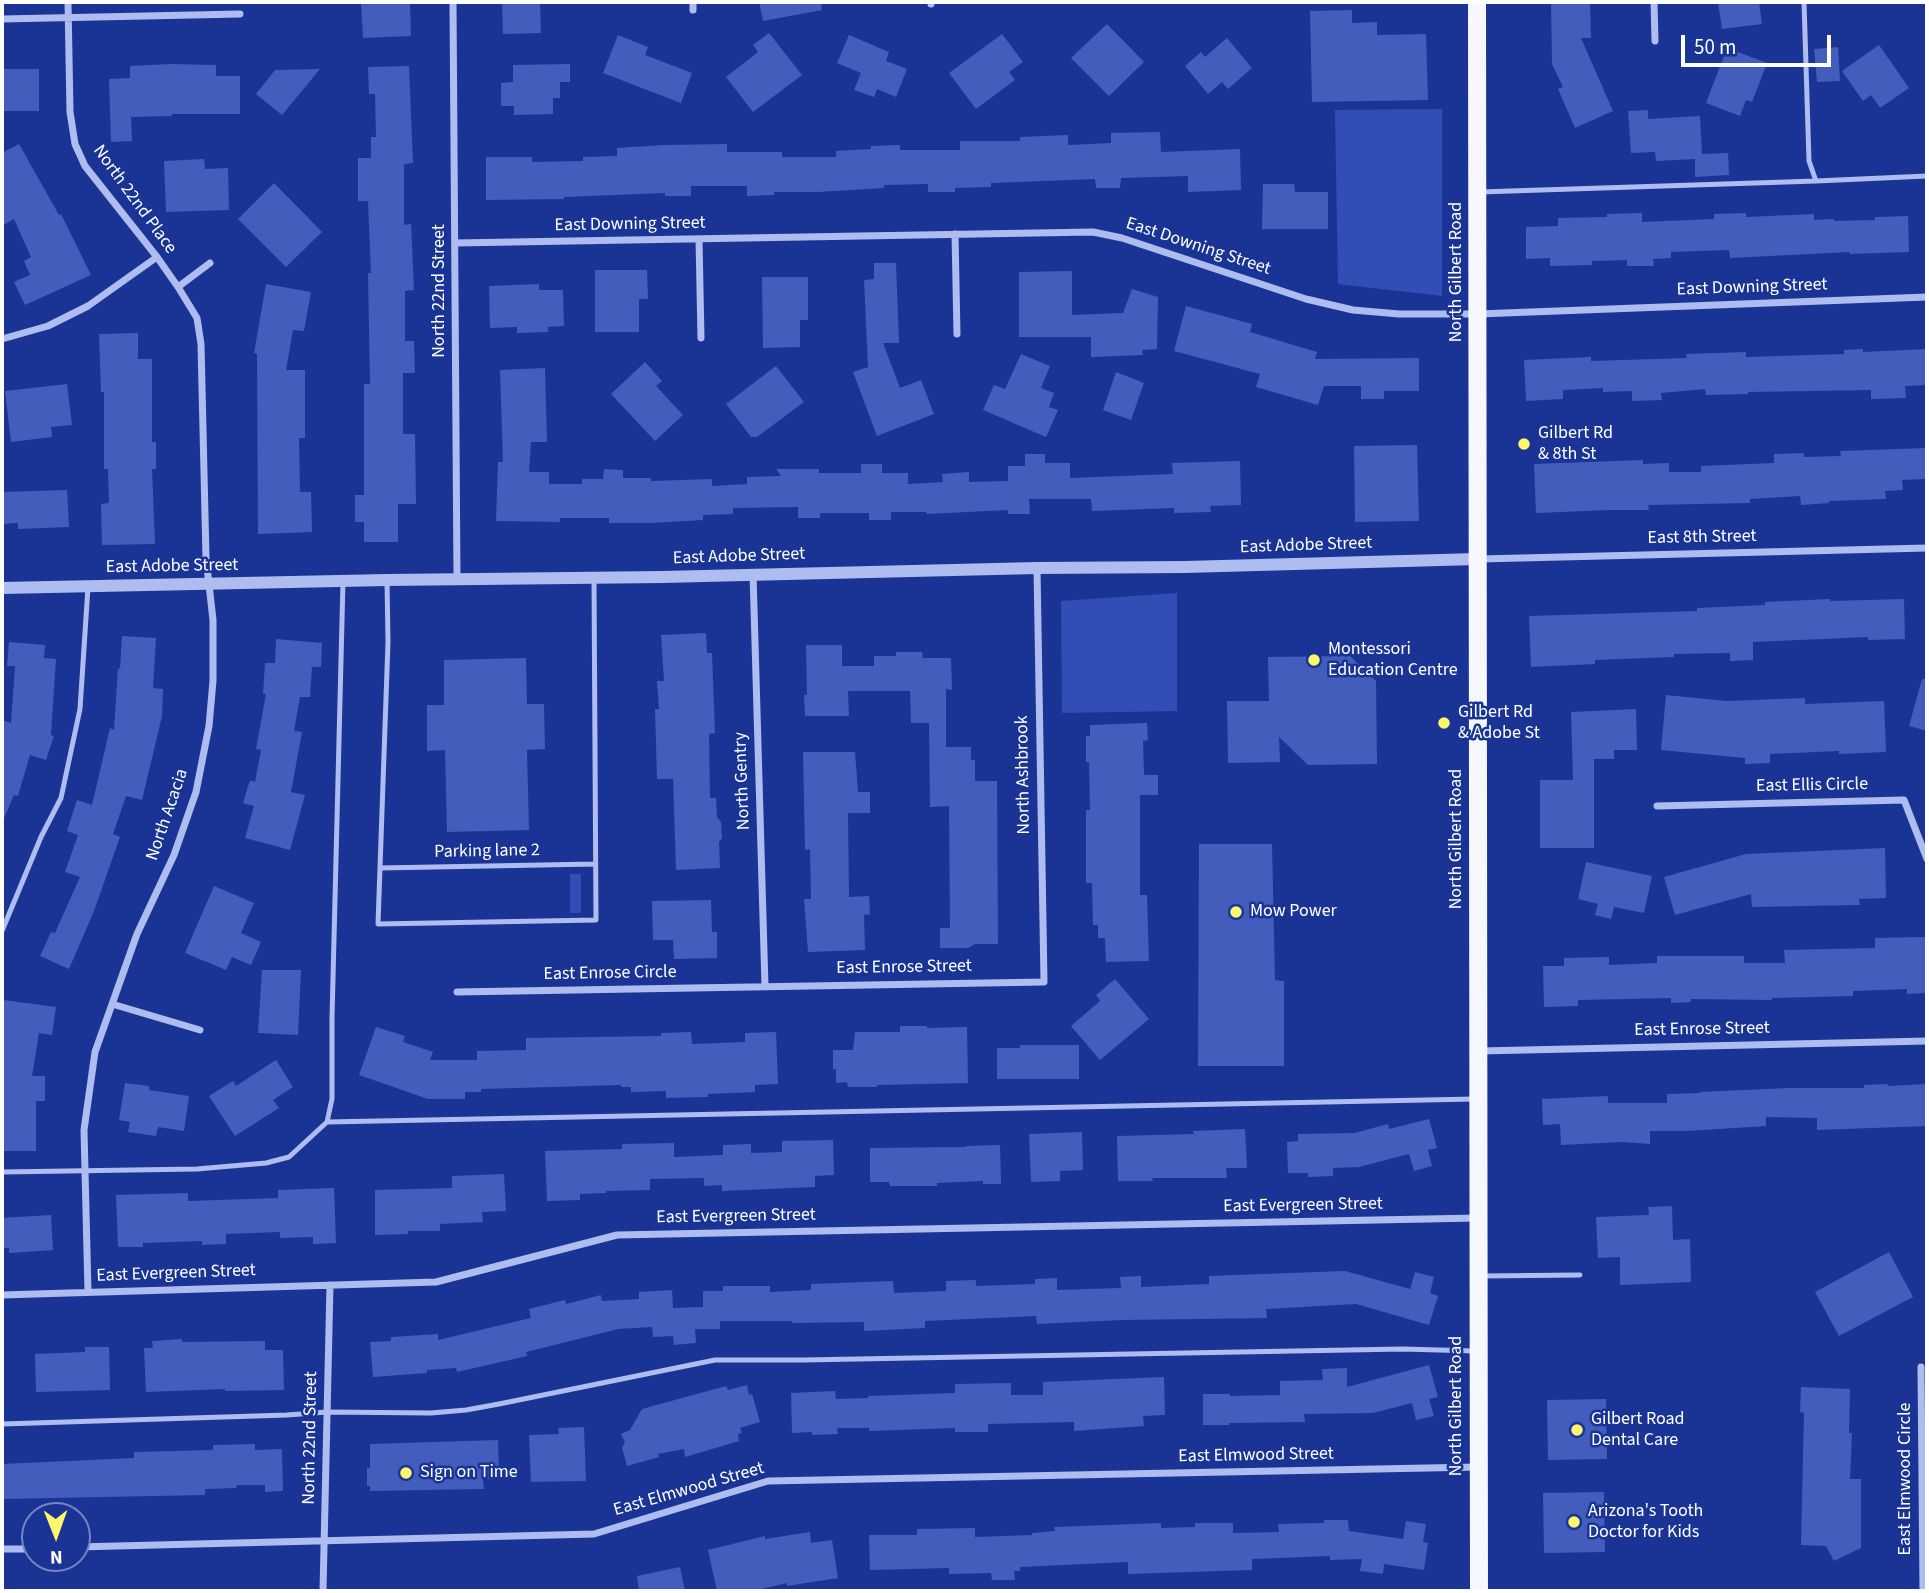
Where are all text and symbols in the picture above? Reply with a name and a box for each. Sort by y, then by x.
scale bar [1684,21,1834,65]
text: 50 m [1694,32,1736,62]
street label: North 22nd Place [87,141,181,259]
street label: North Gilbert Road [1446,202,1468,342]
street label: East Downing Street [554,213,706,237]
street label: East Downing Street [1123,213,1273,281]
street label: North 22nd Street [429,224,451,358]
street label: East Downing Street [1676,275,1828,301]
place label: Gilbert Rd & 8th St [1538,423,1613,466]
marker: Gilbert Rd & 8th St [1516,436,1532,452]
street label: East 8th Street [1647,526,1757,550]
street label: East Adobe Street [1239,533,1373,559]
street label: East Adobe Street [672,544,806,570]
street label: East Adobe Street [106,555,238,579]
place label: Montessori Education Centre [1328,639,1458,682]
marker: Montessori Education Centre [1306,652,1322,668]
place label: Gilbert Rd & Adobe St [1458,702,1540,744]
street label: North Ashbrook [1012,715,1036,835]
marker: Gilbert Rd & Adobe St [1436,715,1452,731]
street label: North Gentry [730,732,756,830]
street label: North Acacia [142,766,194,864]
street label: North Gilbert Road [1446,769,1468,909]
street label: East Ellis Circle [1756,774,1868,798]
street label: Parking lane 2 [434,840,540,864]
place label: Mow Power [1250,901,1337,923]
marker: Mow Power [1228,904,1244,920]
street label: East Enrose Street [836,956,972,980]
street label: East Enrose Circle [543,962,677,986]
street label: East Enrose Street [1634,1018,1770,1042]
street label: East Evergreen Street [1223,1194,1383,1218]
street label: East Evergreen Street [656,1205,816,1229]
street label: East Evergreen Street [96,1260,256,1288]
street label: North Gilbert Road [1446,1336,1468,1476]
street label: North 22nd Street [299,1371,323,1505]
street label: East Elmwood Circle [1895,1403,1917,1555]
place label: Gilbert Road Dental Care [1591,1409,1685,1452]
marker: Gilbert Road Dental Care [1569,1422,1585,1438]
street label: East Elmwood Street [1178,1444,1334,1468]
street label: East Elmwood Street [611,1458,767,1522]
place label: Sign on Time [420,1462,518,1484]
marker: Sign on Time [398,1465,414,1481]
place label: Arizona's Tooth Doctor for Kids [1588,1501,1703,1544]
north arrow [21,1502,91,1572]
marker: Arizona's Tooth Doctor for Kids [1566,1514,1582,1530]
text: N [50,1543,63,1570]

